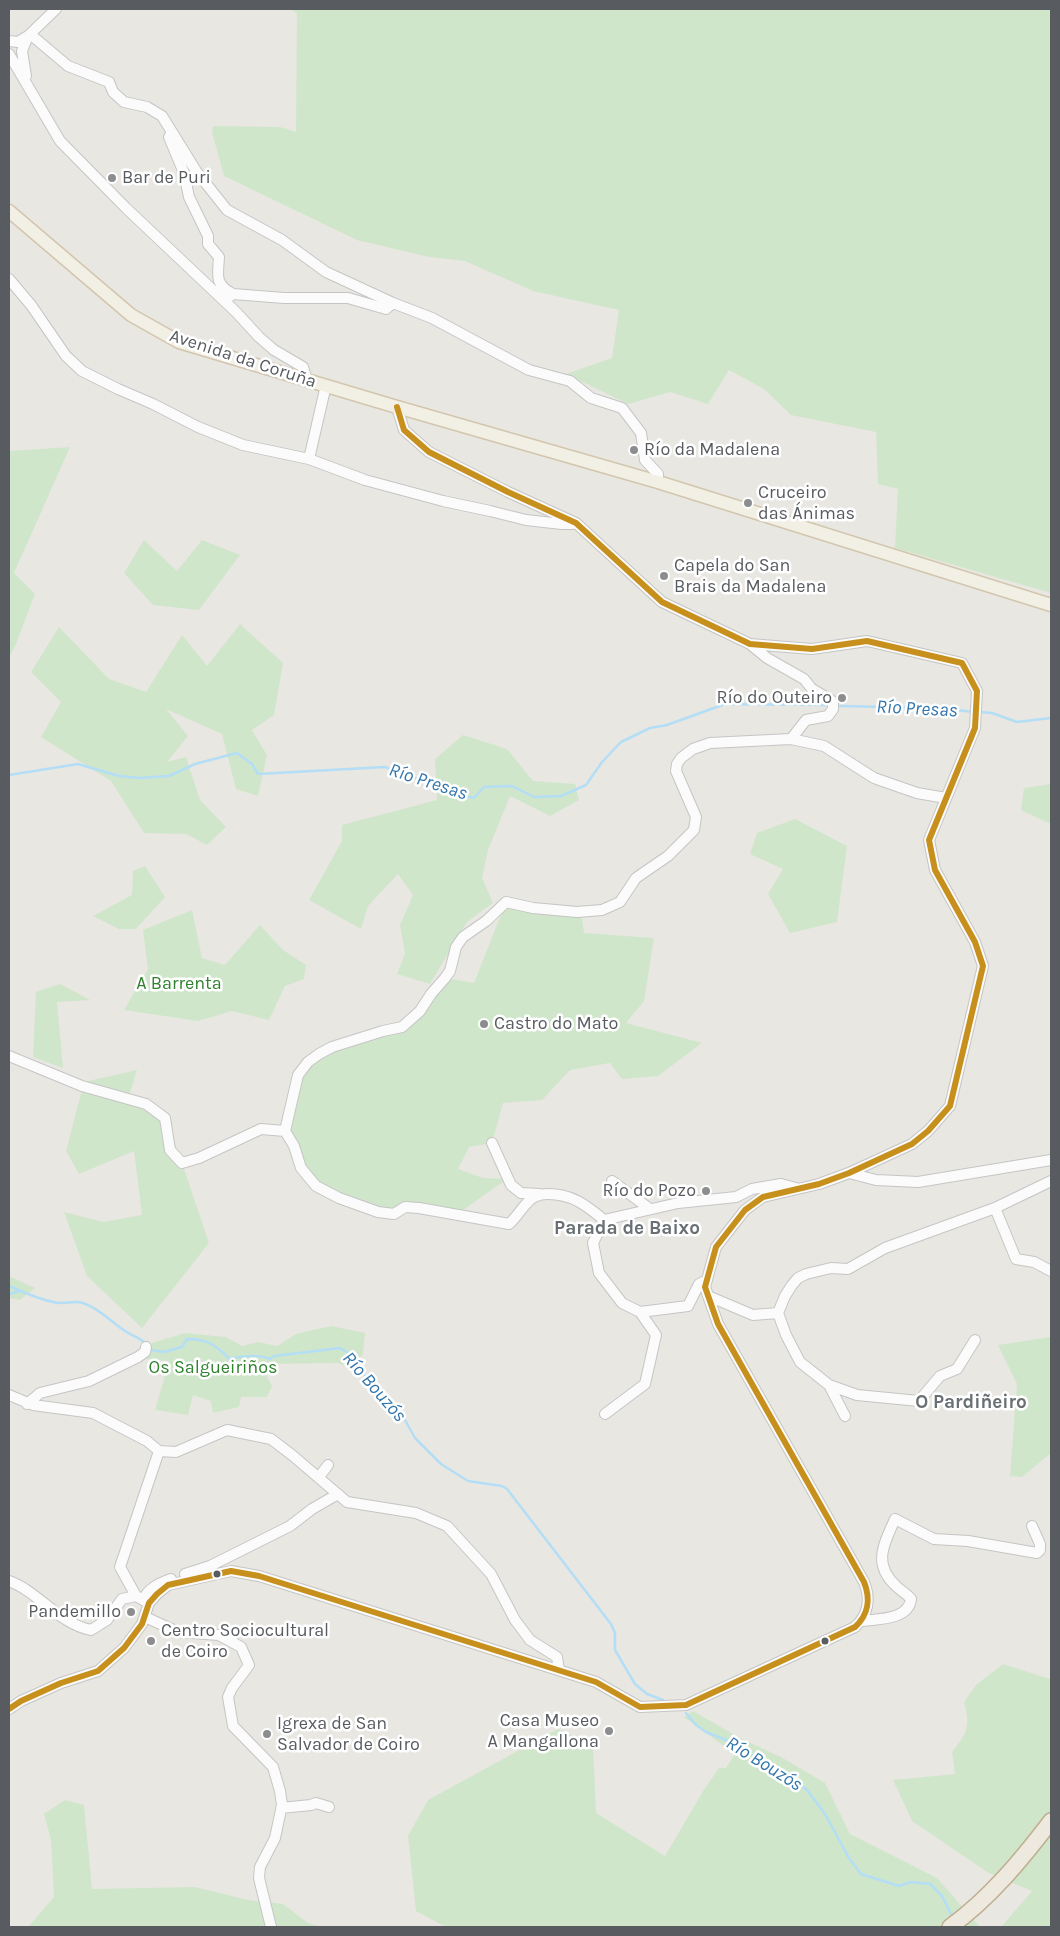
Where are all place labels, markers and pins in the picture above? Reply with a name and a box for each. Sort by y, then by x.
place label: Bar de Puri [122,167,211,189]
marker: Bar de Puri [106,172,118,184]
place label: Río da Madalena [644,439,780,461]
marker: Río da Madalena [628,444,640,456]
place label: Cruceiro das Ánimas [758,482,855,524]
marker: Cruceiro das Ánimas [742,497,754,509]
place label: Capela do San Brais da Madalena [674,555,826,598]
marker: Capela do San Brais da Madalena [658,570,670,582]
place label: Río do Outeiro [716,687,832,709]
marker: Río do Outeiro [836,692,848,704]
place label: Castro do Mato [494,1013,618,1035]
marker: Castro do Mato [478,1018,490,1030]
place label: Río do Pozo [603,1180,696,1202]
marker: Río do Pozo [700,1185,712,1197]
unlabelled marker [212,1569,222,1579]
place label: Pandemillo [28,1601,121,1623]
marker: Pandemillo [125,1606,137,1618]
place label: Centro Sociocultural de Coiro [161,1620,329,1662]
marker: Centro Sociocultural de Coiro [145,1635,157,1647]
unlabelled marker [820,1636,830,1646]
place label: Casa Museo A Mangallona [488,1710,599,1752]
place label: Igrexa de San Salvador de Coiro [277,1713,420,1756]
marker: Casa Museo A Mangallona [603,1725,615,1737]
marker: Igrexa de San Salvador de Coiro [261,1728,273,1740]

